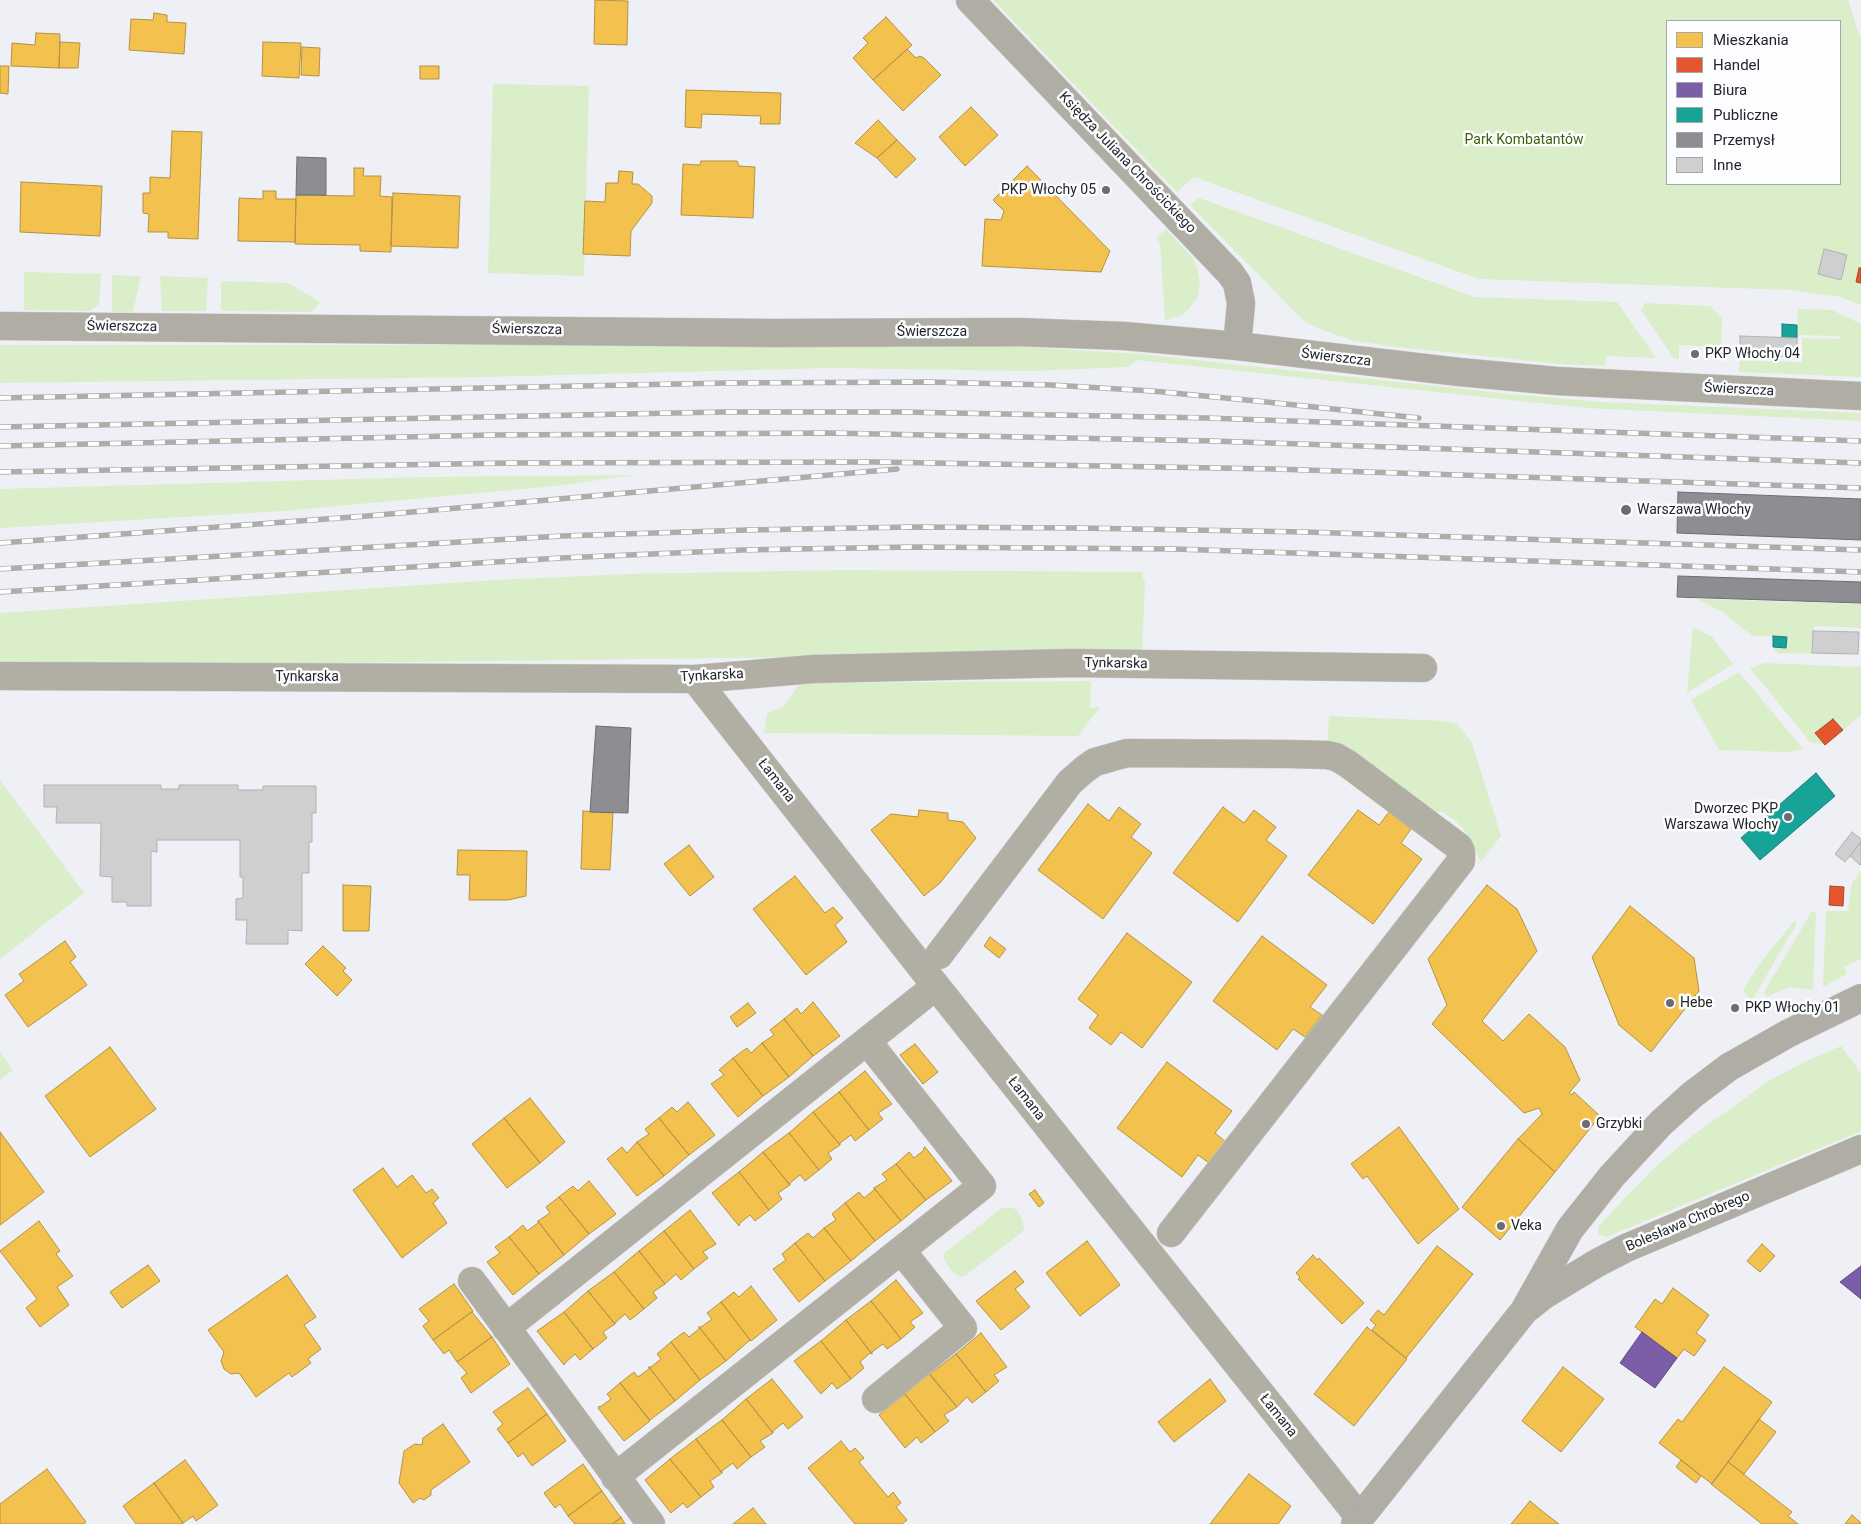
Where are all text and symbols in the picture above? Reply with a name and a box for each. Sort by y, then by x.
legend [1666,20,1841,185]
text: Mieszkania [1713,31,1789,49]
text: Handel [1713,56,1760,74]
text: Biura [1713,81,1747,99]
street label: Księdza Juliana Chrościckiego [1055,89,1199,237]
text: Publiczne [1713,106,1778,124]
text: Przemysł [1713,131,1775,149]
park label: Park Kombatantów [1465,132,1583,148]
text: Inne [1713,156,1742,174]
place label: PKP Włochy 05 [1001,182,1096,198]
marker: PKP Włochy 05 [1100,184,1112,196]
street label: Świerszcza [87,318,157,336]
street label: Świerszcza [492,321,562,339]
street label: Świerszcza [897,324,967,340]
street label: Świerszcza [1300,345,1372,371]
place label: PKP Włochy 04 [1705,346,1800,362]
marker: PKP Włochy 04 [1689,348,1701,360]
street label: Świerszcza [1703,380,1775,400]
place label: Warszawa Włochy [1637,502,1751,518]
marker: Warszawa Włochy [1619,503,1633,517]
street label: Tynkarska [1084,655,1148,673]
street label: Tynkarska [680,666,744,686]
street label: Tynkarska [275,669,339,685]
street label: Łamana [754,756,798,806]
place label: Dworzec PKP Warszawa Włochy [1664,801,1778,834]
marker: Dworzec PKP Warszawa Włochy [1782,811,1794,823]
place label: Hebe [1680,995,1713,1011]
marker: Hebe [1664,997,1676,1009]
place label: PKP Włochy 01 [1745,1000,1840,1016]
marker: PKP Włochy 01 [1729,1002,1741,1014]
street label: Łamana [1004,1074,1048,1124]
place label: Grzybki [1596,1116,1642,1132]
marker: Grzybki [1580,1118,1592,1130]
street label: Bolesława Chrobrego [1624,1188,1752,1256]
place label: Veka [1511,1218,1542,1234]
marker: Veka [1495,1220,1507,1232]
street label: Łamana [1256,1391,1300,1441]

